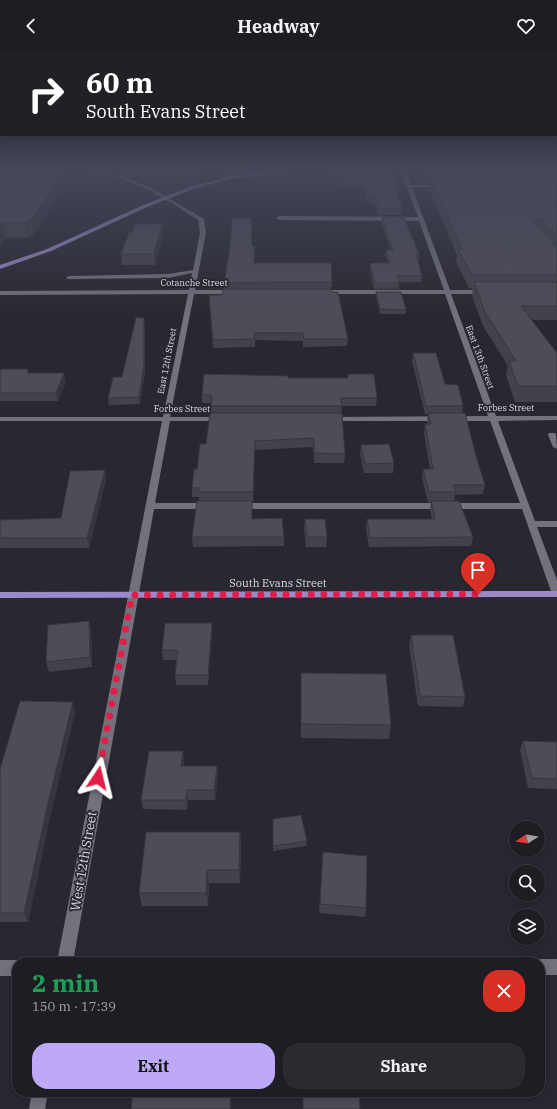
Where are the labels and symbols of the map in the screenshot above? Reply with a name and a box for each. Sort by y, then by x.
street label: Cotanche Street [160,277,228,288]
street label: East 13th Street [464,323,497,390]
street label: East 12th Street [155,327,178,395]
street label: Forbes Street [478,402,534,413]
street label: Forbes Street [154,403,210,414]
pin [461,553,495,594]
street label: South Evans Street [229,576,327,590]
position arrow [77,757,119,799]
street label: West 12th Street [66,810,101,912]
north arrow [509,821,545,857]

